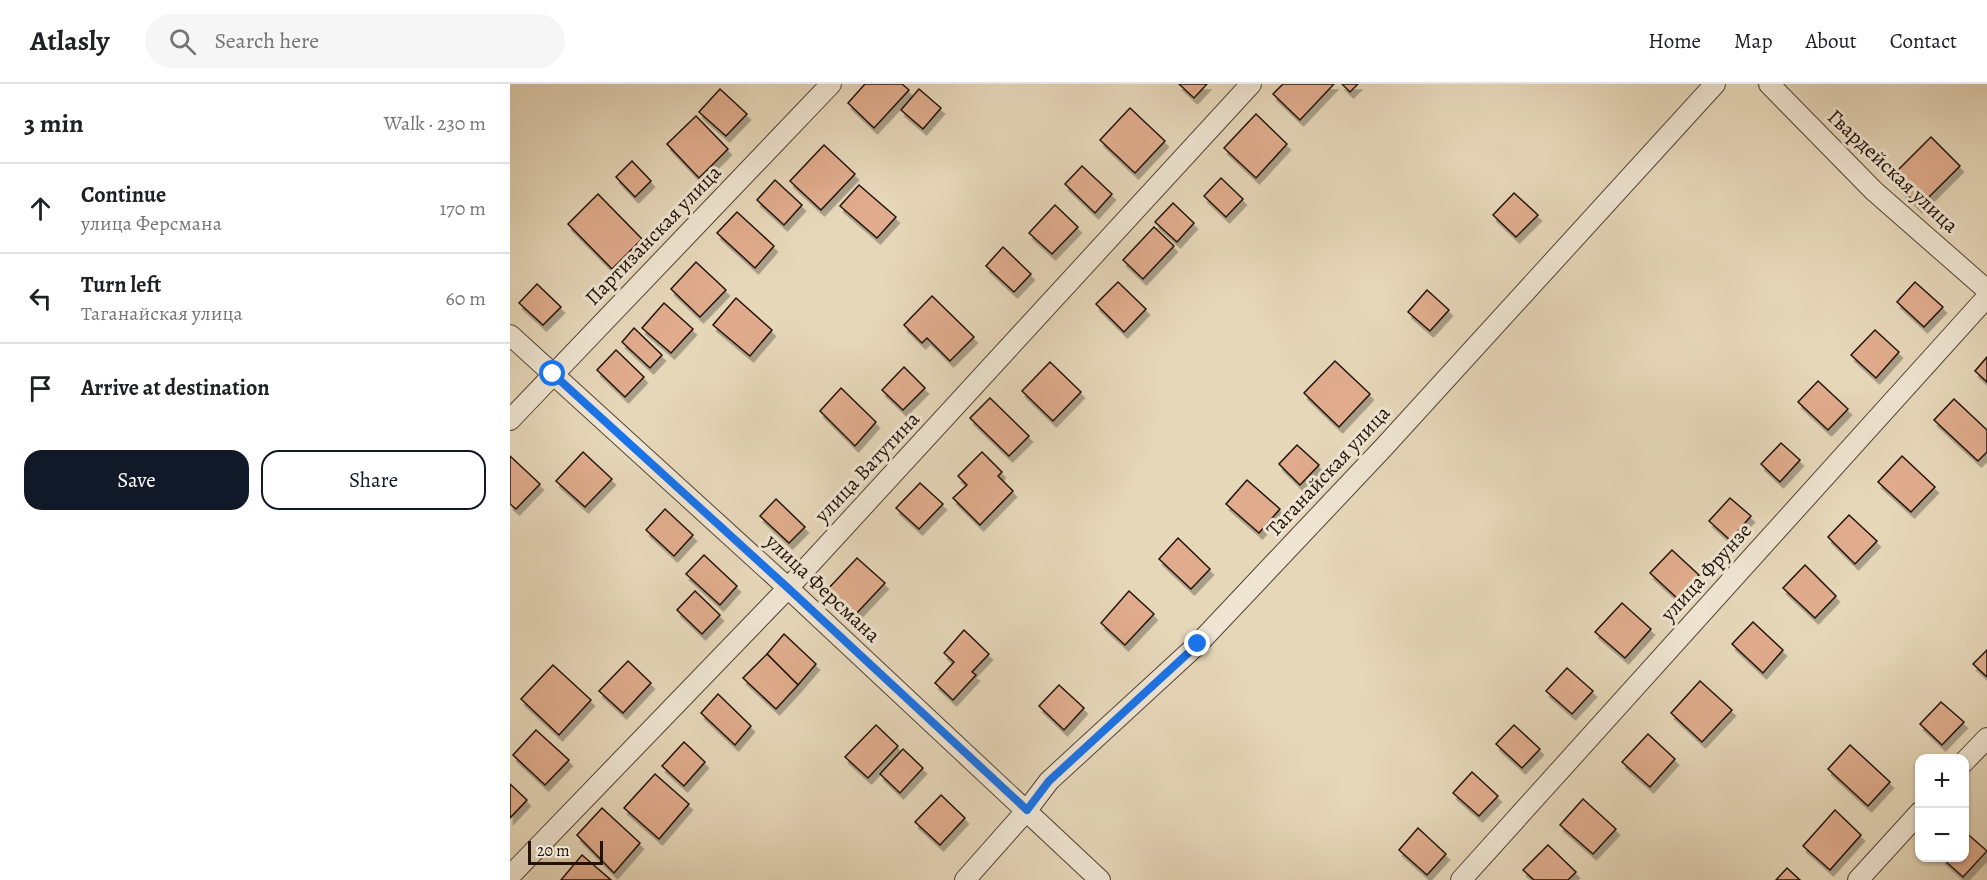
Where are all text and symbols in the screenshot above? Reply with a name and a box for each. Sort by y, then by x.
search box [145,14,565,68]
text: Atlasly [30,22,109,60]
icon: search [166,25,199,58]
text: Search here [214,26,319,56]
text: Home [1648,27,1701,55]
text: Map [1734,27,1772,55]
text: About [1805,27,1857,55]
text: Contact [1890,27,1957,55]
street label: Гвардейская улица [1821,103,1965,239]
text: 3 min [24,106,84,141]
text: Walk · 230 m [384,110,486,137]
street label: Партизанская улица [579,159,728,311]
text: Continue [81,180,166,210]
icon: ahead [24,192,57,225]
text: 170 m [440,195,486,222]
text: улица Ферсмана [81,210,222,237]
text: Turn left [81,270,161,300]
icon: left [24,282,57,315]
text: 60 m [446,285,486,312]
text: Таганайская улица [81,300,243,327]
route start [539,360,565,386]
icon: arrive [24,372,57,405]
text: Arrive at destination [81,373,270,403]
street label: Таганайская улица [1260,399,1396,543]
street label: улица Ватутина [808,405,926,529]
button: Save [24,450,249,510]
button: Share [261,450,486,510]
street label: улица Фрунзе [1654,517,1758,628]
street label: улица Ферсмана [759,527,887,649]
route end [1184,630,1210,656]
map controls [1915,754,1969,862]
button: + [1915,754,1969,808]
button: − [1915,808,1969,862]
scale bar [528,838,603,866]
text: 20 m [537,840,570,862]

